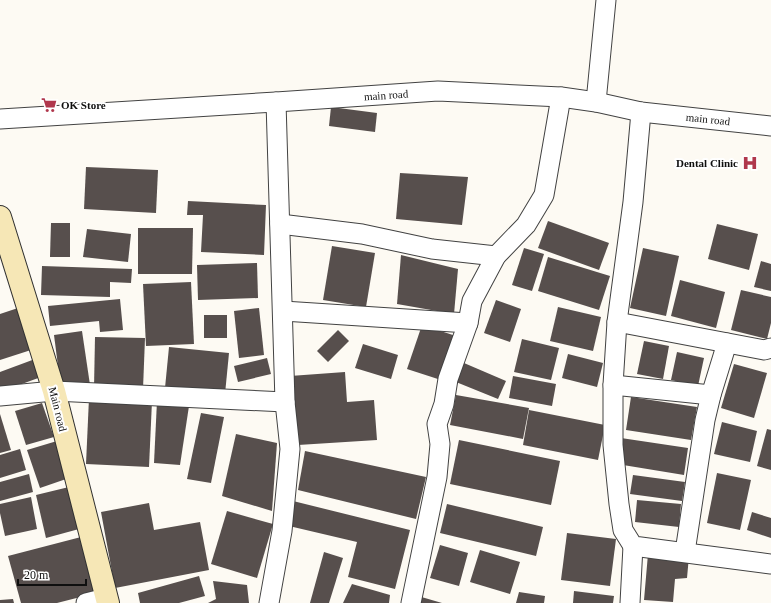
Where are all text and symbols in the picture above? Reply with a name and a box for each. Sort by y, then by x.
street label: main road [363,87,409,103]
supermarket icon: OK Store [40,96,58,114]
place label: OK Store [61,99,106,111]
street label: main road [685,111,731,127]
hospital icon: Dental Clinic [741,154,759,172]
place label: Dental Clinic [676,157,738,169]
street label: Main road [47,385,69,433]
scale bar [18,561,86,587]
text: 20 m [24,568,49,582]

